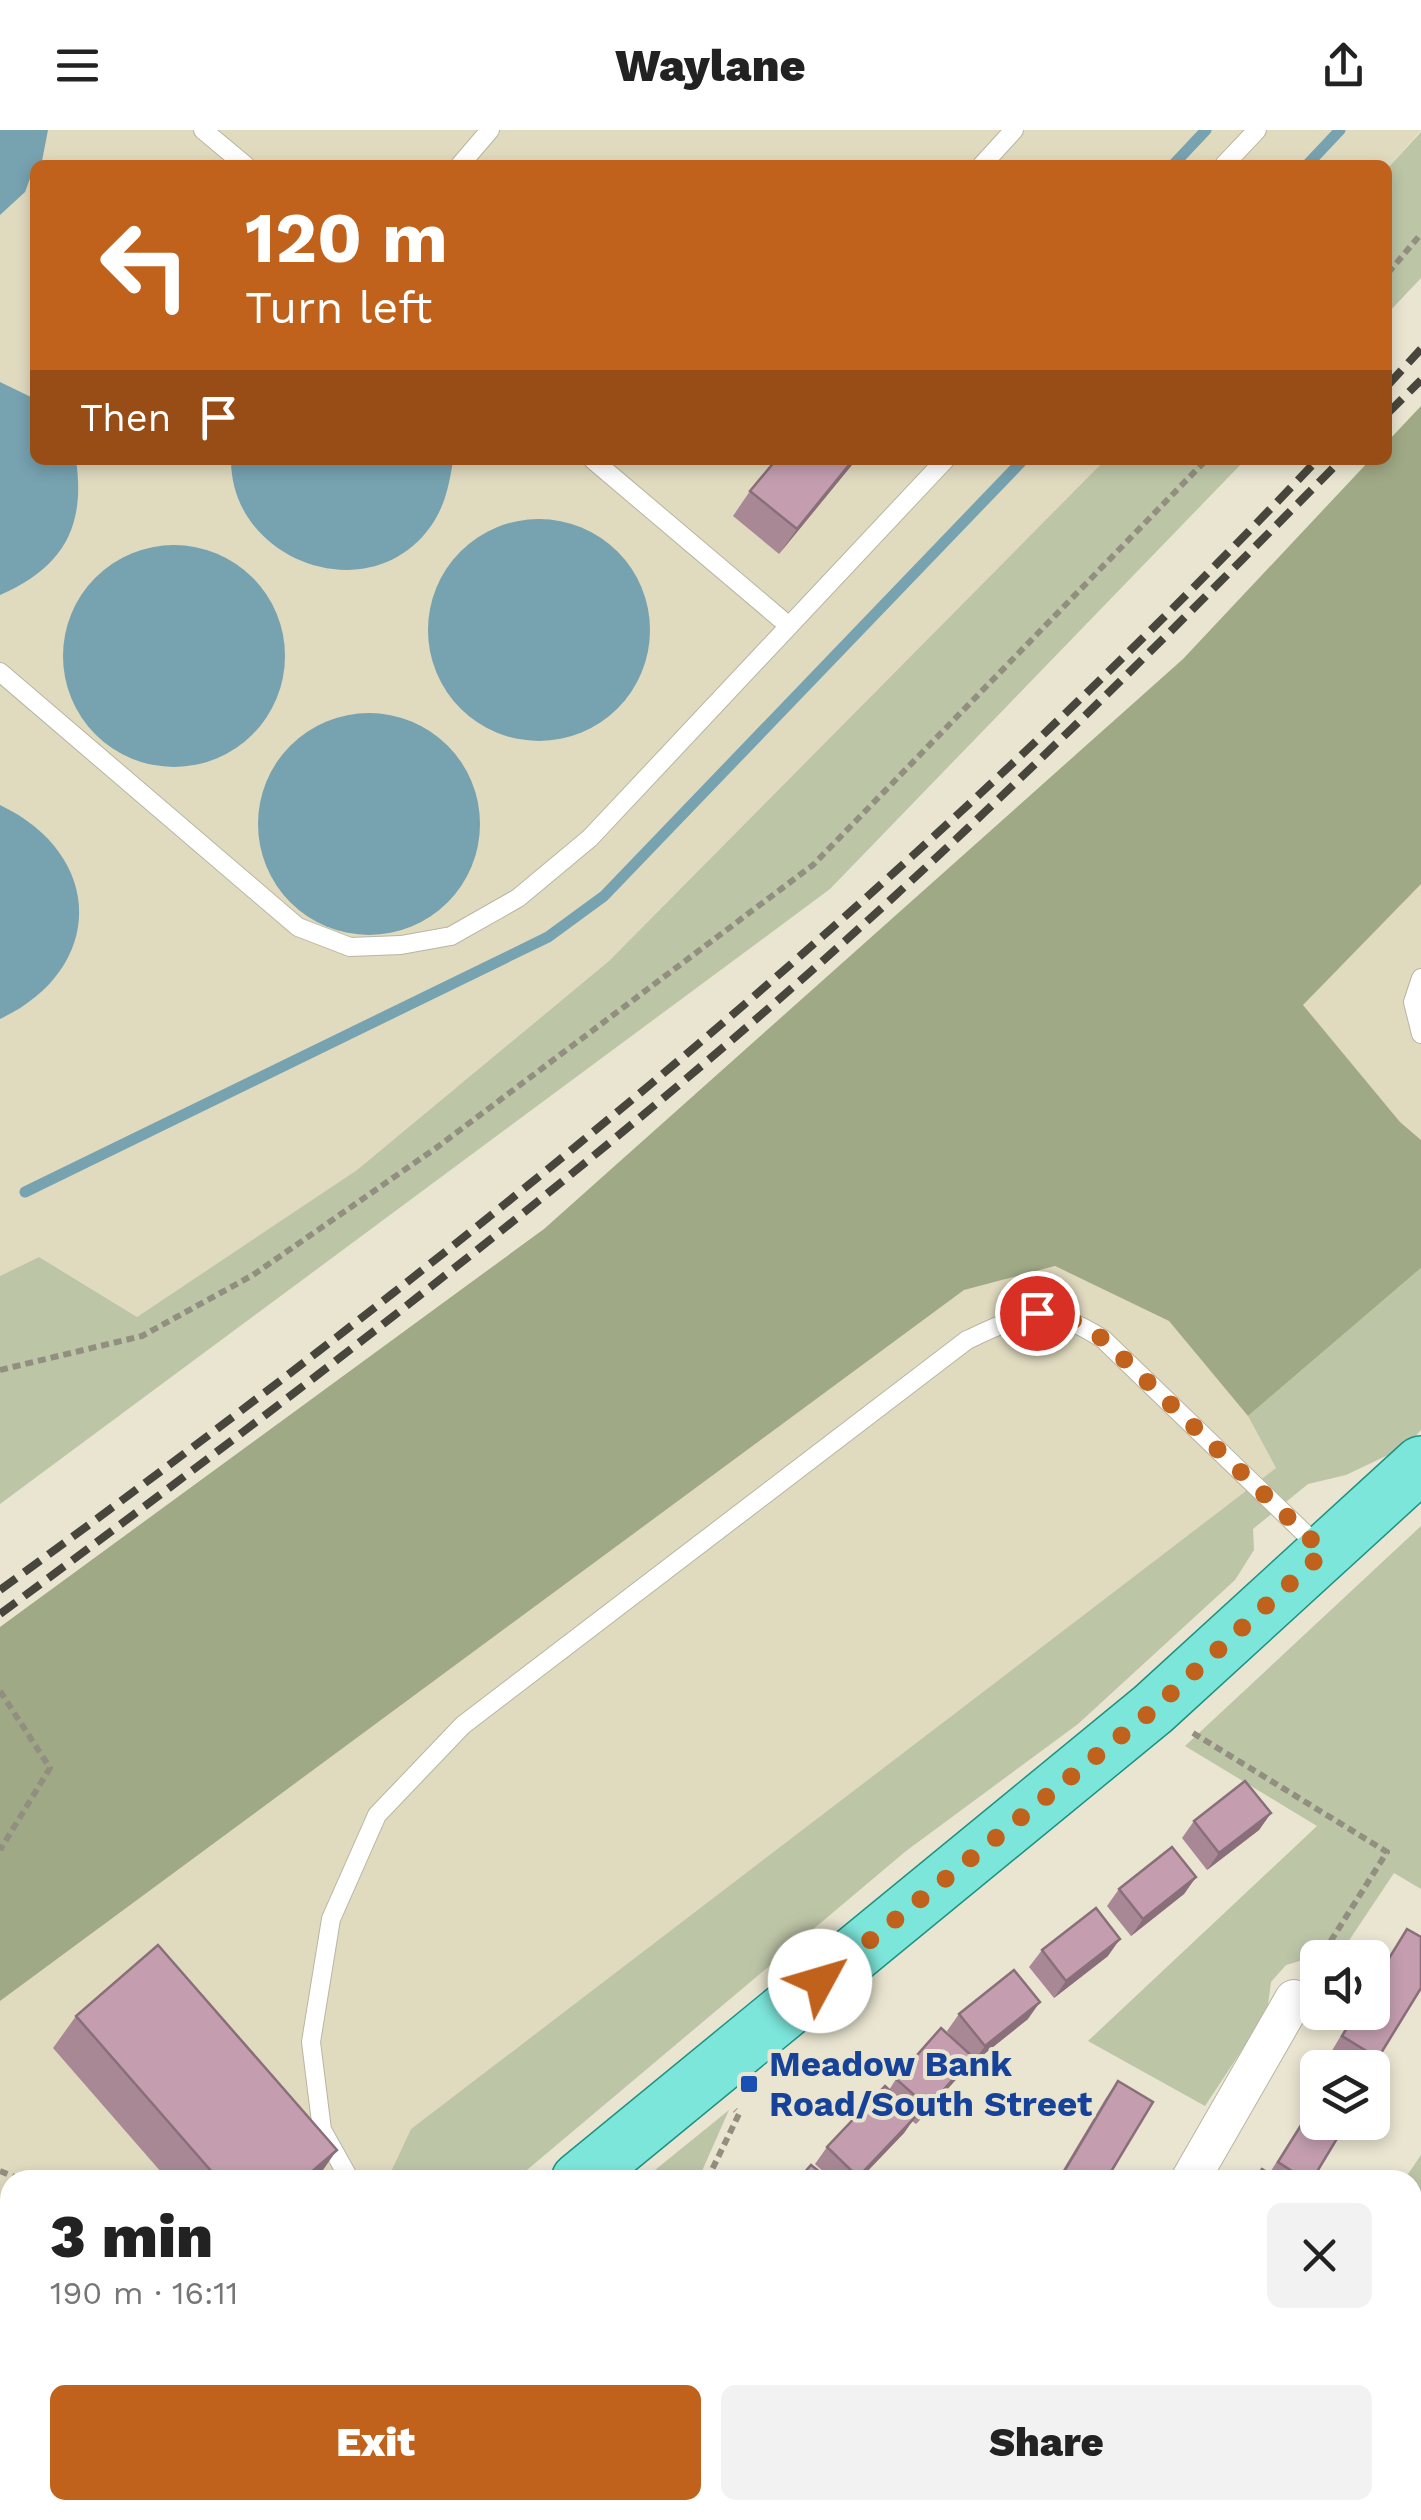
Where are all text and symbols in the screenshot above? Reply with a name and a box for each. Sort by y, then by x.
icon: menu [50,38,105,93]
icon: share [1316,38,1371,93]
text: Waylane [615,39,806,92]
text: 120 m [245,197,448,279]
icon: left [80,200,210,330]
text: Turn left [245,281,432,334]
icon: arrive [191,390,246,445]
text: Then [80,396,171,440]
pin [995,1271,1080,1356]
icon: arrive [1010,1286,1065,1341]
position arrow [768,1929,872,2033]
map controls [1300,1940,1390,2140]
button: sound [1300,1940,1390,2030]
place label: Meadow Bank Road/South Street [769,2043,1092,2125]
button: layers [1300,2050,1390,2140]
marker: Meadow Bank Road/South Street [738,2073,760,2095]
text: 3 min [50,2201,213,2272]
button: close [1267,2203,1372,2308]
text: 190 m · 16:11 [50,2274,238,2312]
button: Exit [50,2385,701,2500]
button: Share [721,2385,1372,2500]

